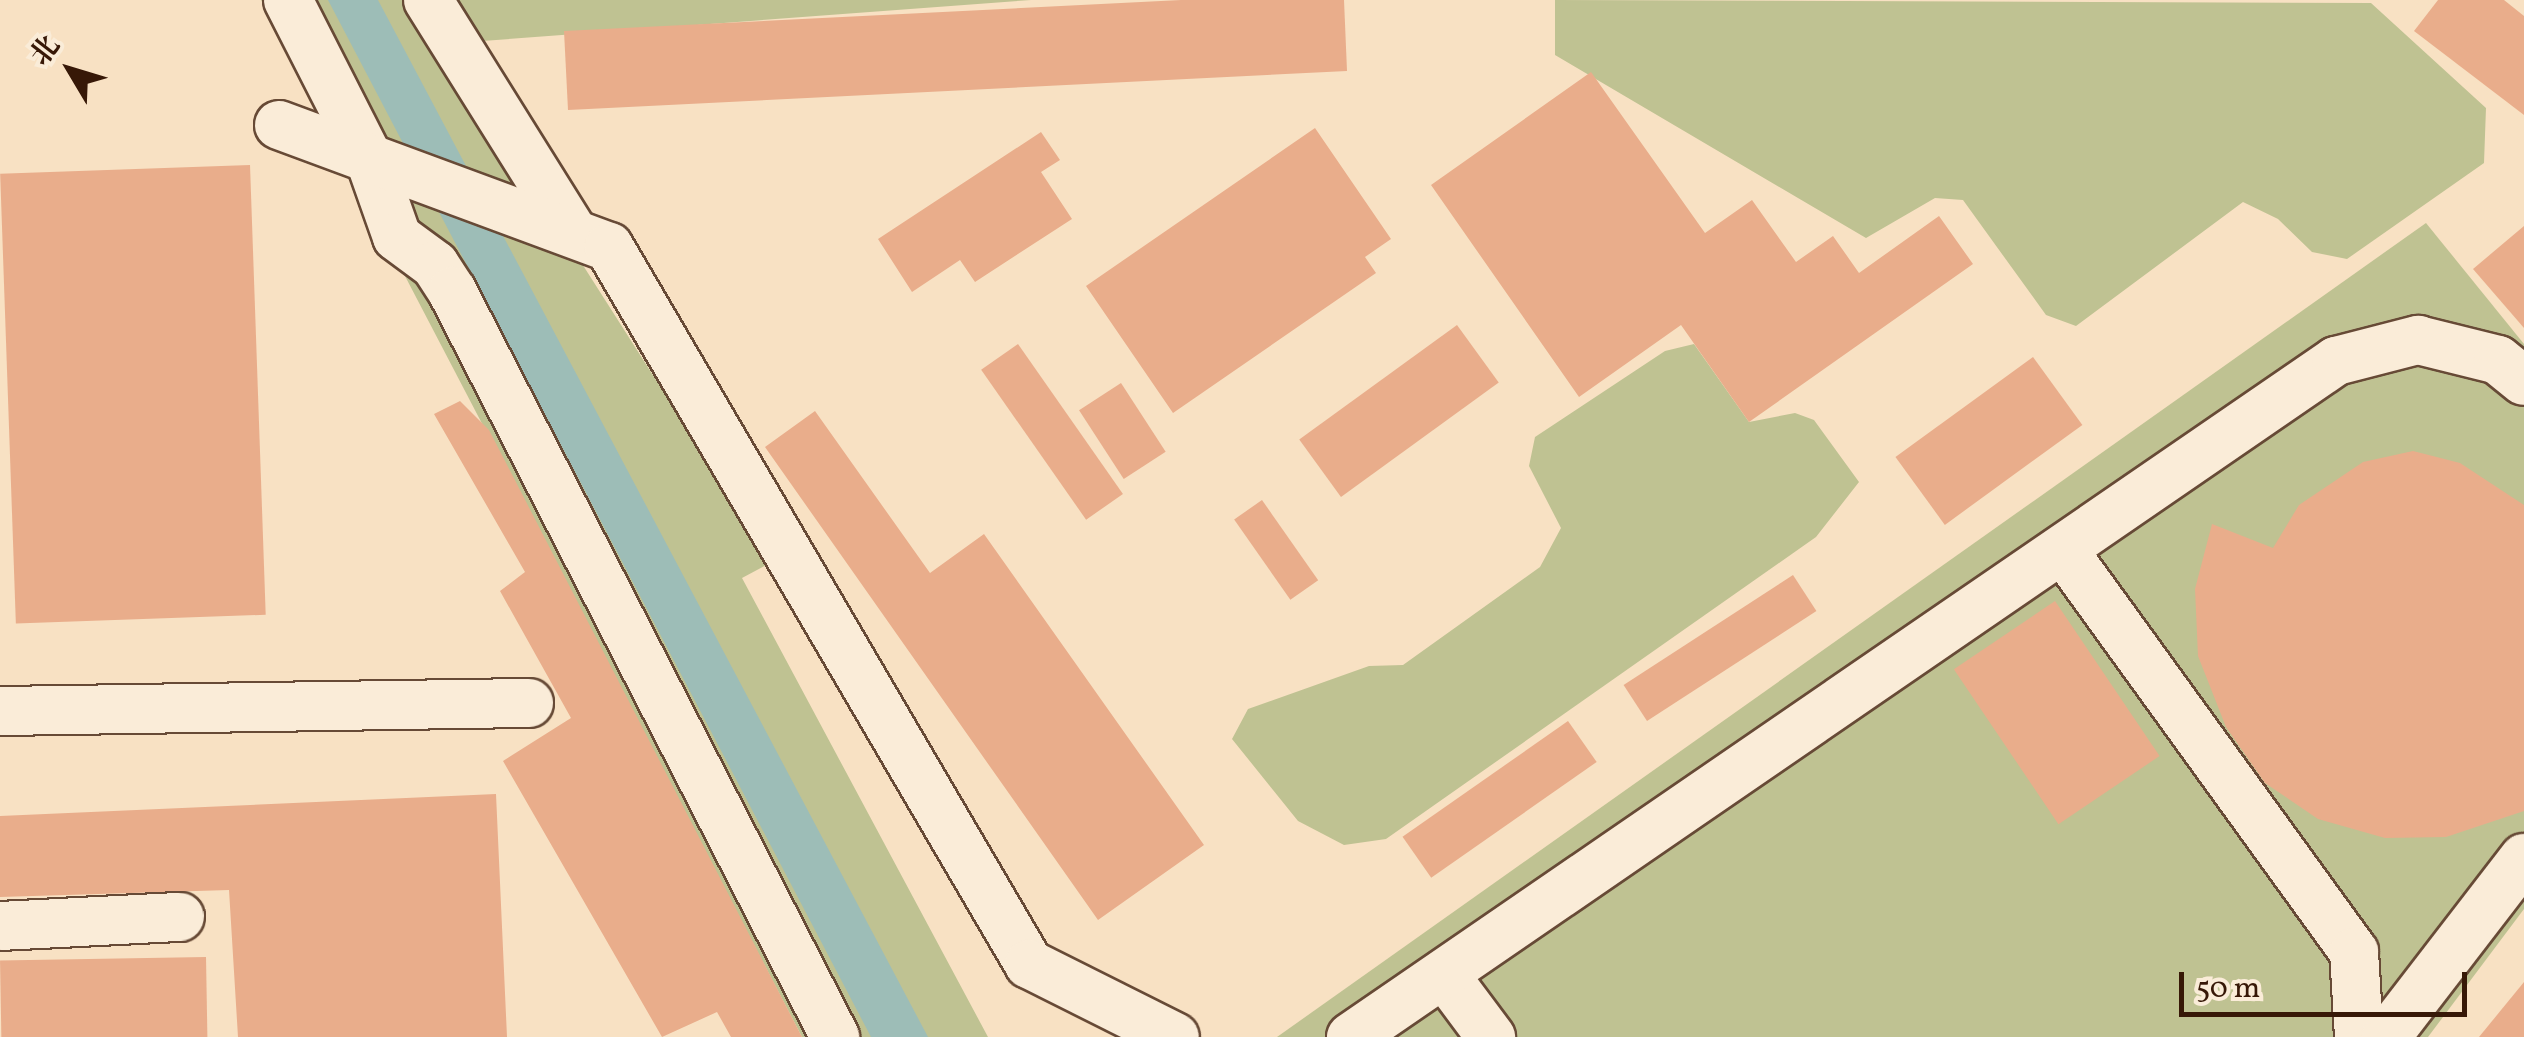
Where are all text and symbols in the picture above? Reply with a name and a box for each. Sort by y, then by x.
north arrow [20,20,120,120]
text: 北 [22,28,70,74]
scale bar [2184,952,2472,1014]
text: 50 m [2196,968,2260,1010]

